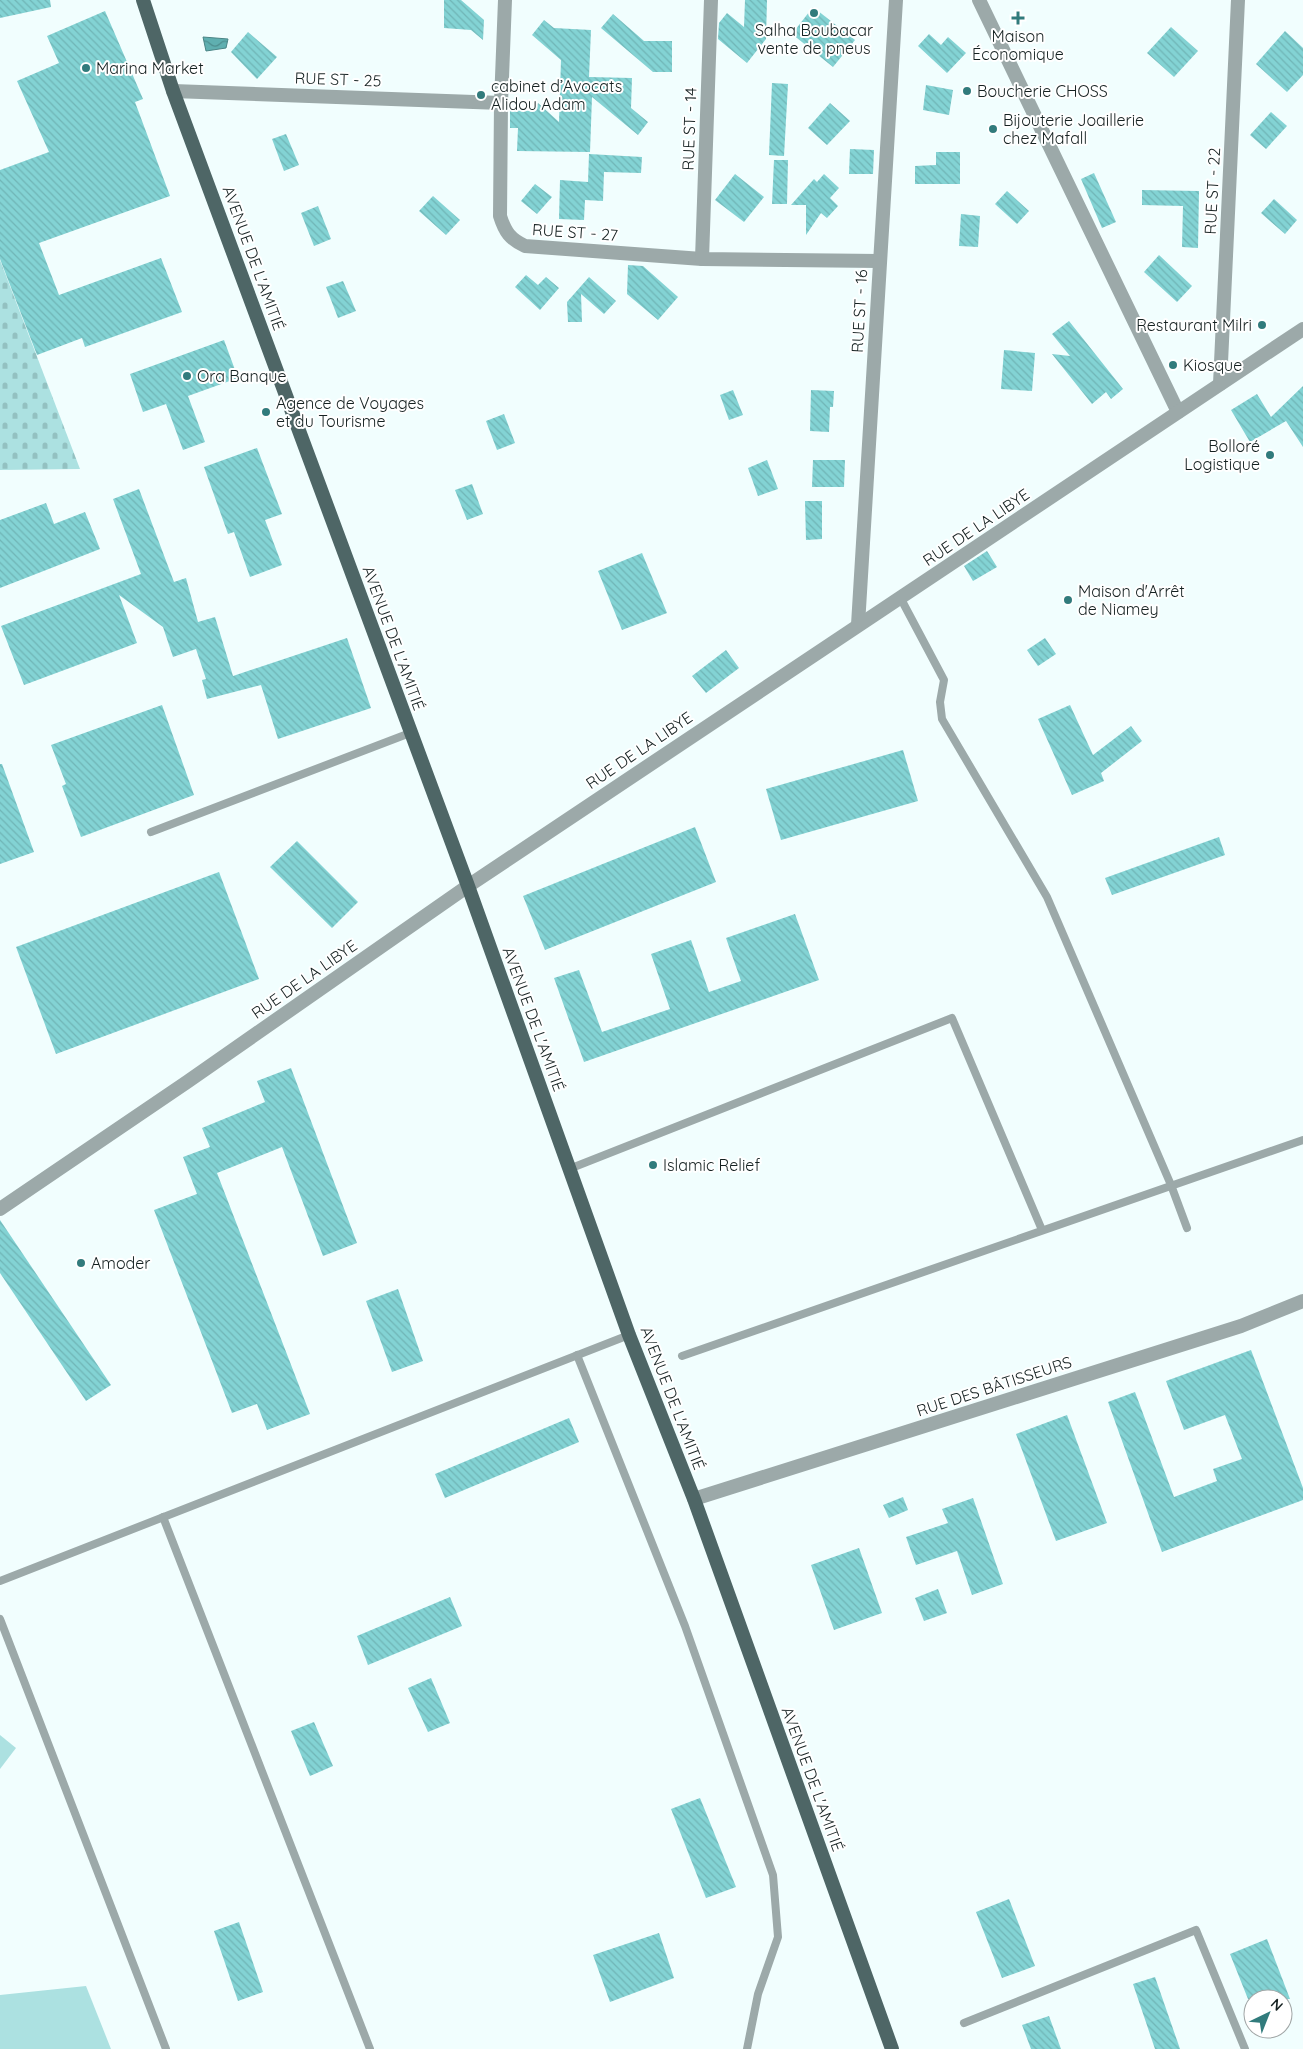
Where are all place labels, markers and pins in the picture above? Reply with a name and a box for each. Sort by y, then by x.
marker: Salha Boubacar vente de pneus [808,7,820,19]
marker: Maison Économique [1012,12,1024,24]
place label: Salha Boubacar vente de pneus [755,20,873,58]
place label: Maison Économique [972,26,1064,64]
place label: Marina Market [96,58,204,78]
marker: Marina Market [80,62,92,74]
place label: cabinet d’Avocats Alidou Adam [491,76,622,114]
place label: Boucherie CHOSS [977,81,1108,101]
marker: Boucherie CHOSS [961,85,973,97]
marker: cabinet d’Avocats Alidou Adam [475,89,487,101]
place label: Bijouterie Joaillerie chez Mafall [1003,110,1144,148]
marker: Bijouterie Joaillerie chez Mafall [987,123,999,135]
place label: Restaurant Milri [1136,315,1252,335]
marker: Restaurant Milri [1256,319,1268,331]
place label: Kiosque [1183,355,1242,375]
marker: Kiosque [1167,359,1179,371]
place label: Ora Banque [197,366,287,386]
marker: Ora Banque [181,370,193,382]
place label: Agence de Voyages et du Tourisme [276,393,424,431]
marker: Agence de Voyages et du Tourisme [260,406,272,418]
place label: Bolloré Logistique [1184,436,1260,474]
marker: Bolloré Logistique [1264,449,1276,461]
place label: Maison d'Arrêt de Niamey [1078,581,1185,619]
marker: Maison d'Arrêt de Niamey [1062,594,1074,606]
place label: Islamic Relief [663,1155,760,1175]
marker: Islamic Relief [647,1159,659,1171]
place label: Amoder [91,1253,151,1273]
marker: Amoder [75,1257,87,1269]

